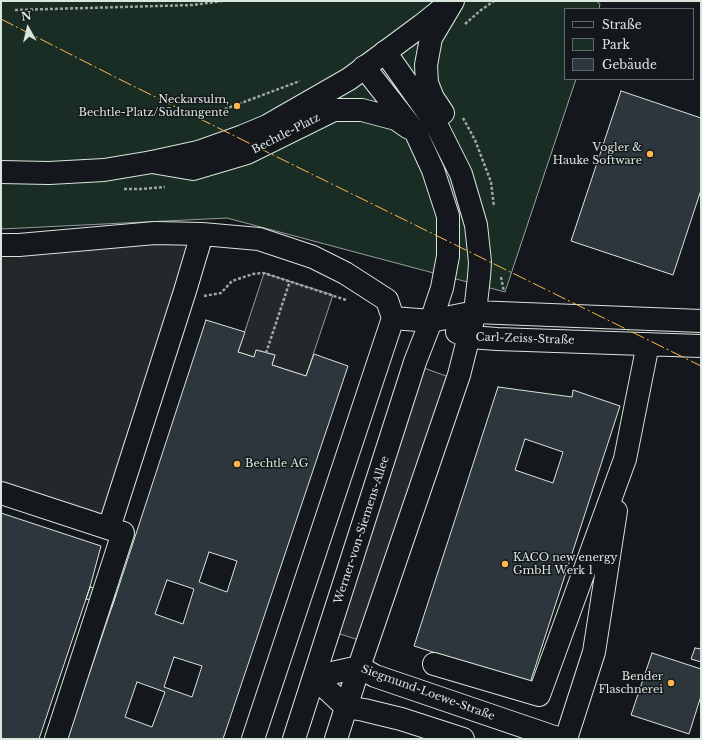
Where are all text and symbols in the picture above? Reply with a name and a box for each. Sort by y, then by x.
north arrow [8,8,48,48]
text: N [20,8,32,24]
legend [564,8,694,80]
text: Straße [602,17,642,32]
text: Park [602,37,630,52]
text: Gebäude [602,57,657,72]
place label: Neckarsulm, Bechtle-Platz/Südtangente [79,93,229,119]
marker: Neckarsulm, Bechtle-Platz/Südtangente [232,101,242,111]
street label: Bechtle-Platz [250,111,322,157]
place label: Vogler & Hauke Software [553,141,642,167]
marker: Vogler & Hauke Software [645,149,655,159]
street label: Carl-Zeiss-Straße [475,331,575,347]
street label: Werner-von-Siemens-Allee [332,454,392,606]
place label: Bechtle AG [245,457,308,471]
marker: Bechtle AG [232,459,242,469]
place label: KACO new energy GmbH Werk 1 [513,551,618,577]
marker: KACO new energy GmbH Werk 1 [500,559,510,569]
street label: Siegmund-Loewe-Straße [359,663,497,723]
place label: Bender Flaschnerei [598,670,663,696]
marker: Bender Flaschnerei [666,678,676,688]

